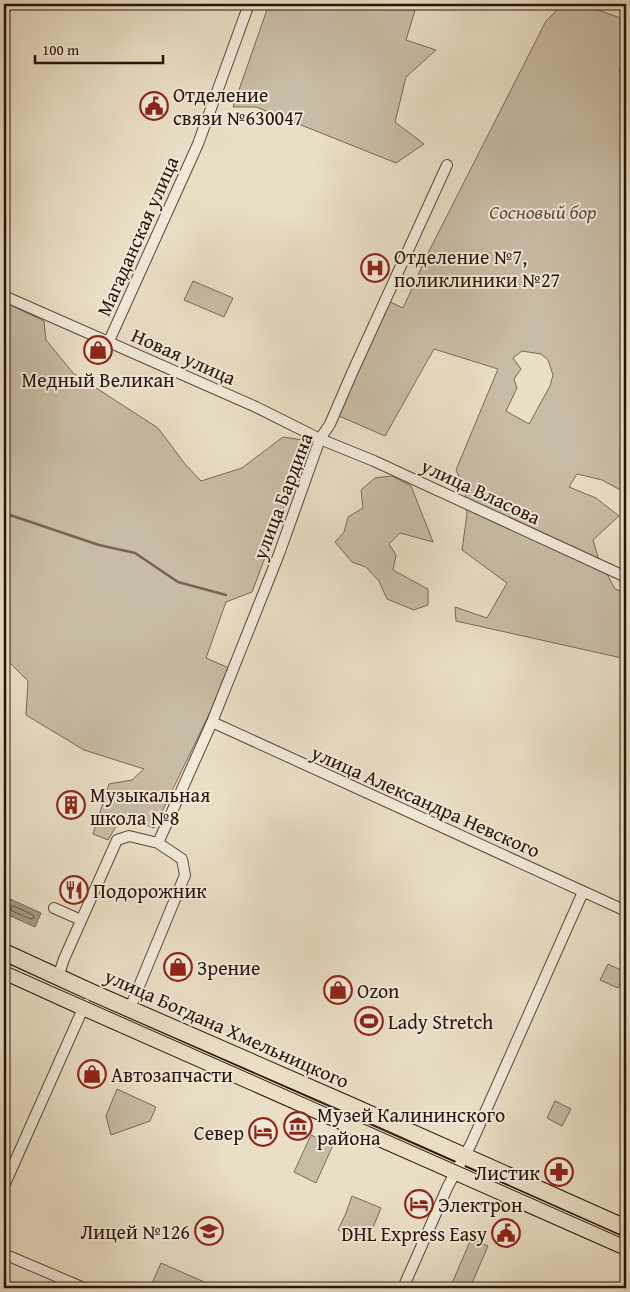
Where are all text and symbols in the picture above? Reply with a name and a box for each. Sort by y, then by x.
scale bar [35,32,162,64]
text: 100 m [42,39,80,60]
place label: Отделение связи №630047 [173,80,303,132]
public building icon: Отделение связи №630047 [139,91,169,121]
street label: Магаданская улица [89,151,186,321]
park label: Сосновый бор [489,197,597,226]
place label: Отделение №7, поликлиники №27 [394,242,560,294]
hospital icon: Отделение №7, поликлиники №27 [360,253,390,283]
street label: Новая улица [127,320,241,392]
shop icon: Медный Великан [83,335,113,365]
place label: Медный Великан [21,365,175,394]
street label: улица Бардина [244,428,320,565]
street label: улица Власова [416,450,546,532]
street label: улица Александра Невского [306,737,545,865]
place label: Музыкальная школа №8 [90,780,210,832]
building icon: Музыкальная школа №8 [56,790,86,820]
restaurant icon: Подорожник [59,875,89,905]
place label: Подорожник [93,876,207,905]
shop icon: Зрение [163,952,193,982]
place label: Зрение [197,953,260,982]
street label: улица Богдана Хмельницкого [99,960,354,1095]
shop icon: Ozon [323,975,353,1005]
place label: Ozon [357,976,399,1005]
sports icon: Lady Stretch [354,1006,384,1036]
place label: Lady Stretch [388,1007,493,1036]
shop icon: Автозапчасти [77,1059,107,1089]
place label: Автозапчасти [111,1060,233,1089]
place label: Музей Калининского района [317,1100,505,1152]
museum icon: Музей Калининского района [283,1111,313,1141]
hotel icon: Север [248,1117,278,1147]
place label: Север [194,1118,244,1147]
pharmacy icon: Листик [544,1157,574,1187]
place label: Листик [475,1158,541,1187]
hotel icon: Электрон [404,1189,434,1219]
place label: Электрон [438,1190,523,1219]
school or university icon: Лицей №126 [194,1216,224,1246]
place label: Лицей №126 [81,1217,190,1246]
public building icon: DHL Express Easy [491,1218,521,1248]
place label: DHL Express Easy [341,1219,487,1248]

